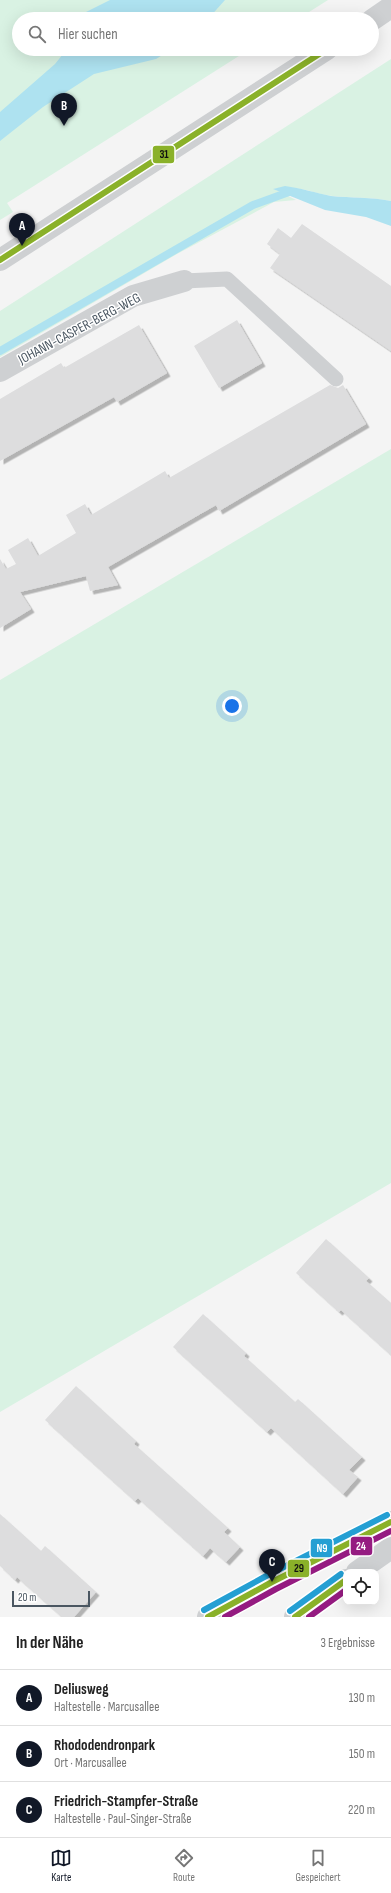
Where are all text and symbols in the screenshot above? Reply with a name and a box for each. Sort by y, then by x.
search box [12,12,379,56]
icon: search [26,23,48,45]
text: Hier suchen [58,25,118,44]
pin: B [51,93,77,126]
line badge: 31 [152,145,175,164]
text: 31 [159,148,169,161]
pin: A [9,213,35,246]
street label: JOHANN-CASPER-BERG-WEG [14,289,143,368]
your location [222,696,242,716]
line badge: 24 [350,1536,373,1556]
line badge: N9 [310,1538,333,1558]
text: 24 [356,1540,366,1553]
text: N9 [316,1542,328,1555]
pin: C [259,1549,285,1582]
line badge: 29 [287,1559,310,1578]
text: 29 [294,1562,304,1575]
map controls [343,1569,379,1605]
button: locate [343,1569,379,1605]
scale bar [12,1589,90,1608]
text: 20 m [18,1591,36,1604]
text: In der Nähe [16,1633,83,1653]
text: 3 Ergebnisse [321,1635,375,1651]
text: Deliusweg [54,1680,108,1699]
text: A [26,1690,32,1706]
text: 130 m [349,1690,375,1706]
text: Haltestelle · Marcusallee [54,1699,159,1715]
text: Rhododendronpark [54,1736,155,1755]
text: B [26,1746,32,1762]
text: 150 m [349,1746,375,1762]
text: Ort · Marcusallee [54,1755,127,1771]
text: Friedrich-Stampfer-Straße [54,1792,198,1811]
text: C [26,1802,32,1818]
text: 220 m [348,1802,375,1818]
text: Haltestelle · Paul-Singer-Straße [54,1811,192,1827]
tab: Karte [50,1847,72,1884]
tab: Route [173,1847,195,1884]
tab: Gespeichert [296,1847,341,1884]

